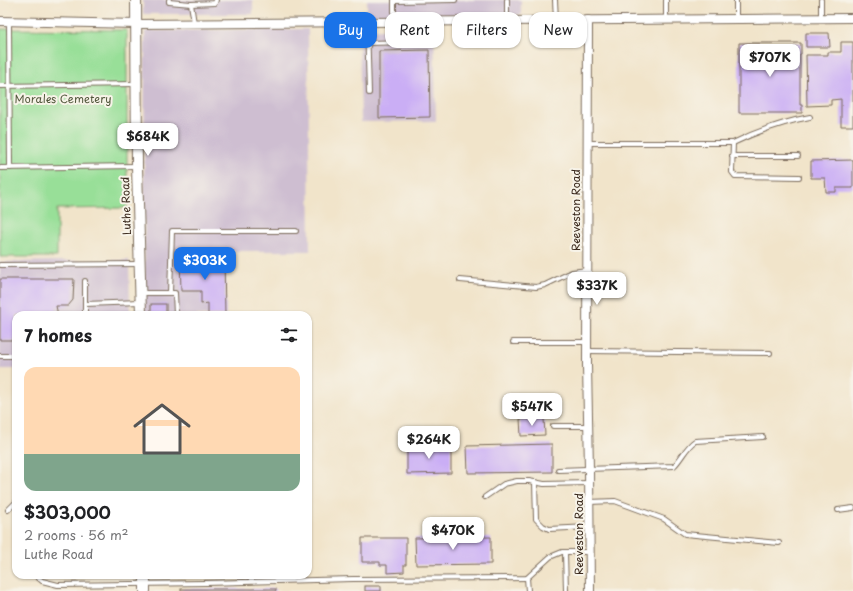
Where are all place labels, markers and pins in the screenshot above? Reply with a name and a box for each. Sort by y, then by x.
pin: $707K [742,44,798,78]
pin: $684K [120,123,176,157]
pin: $303K [177,247,233,281]
pin: $337K [569,272,625,306]
pin: $547K [504,393,560,427]
pin: $264K [401,426,457,460]
pin: $470K [425,517,481,551]

